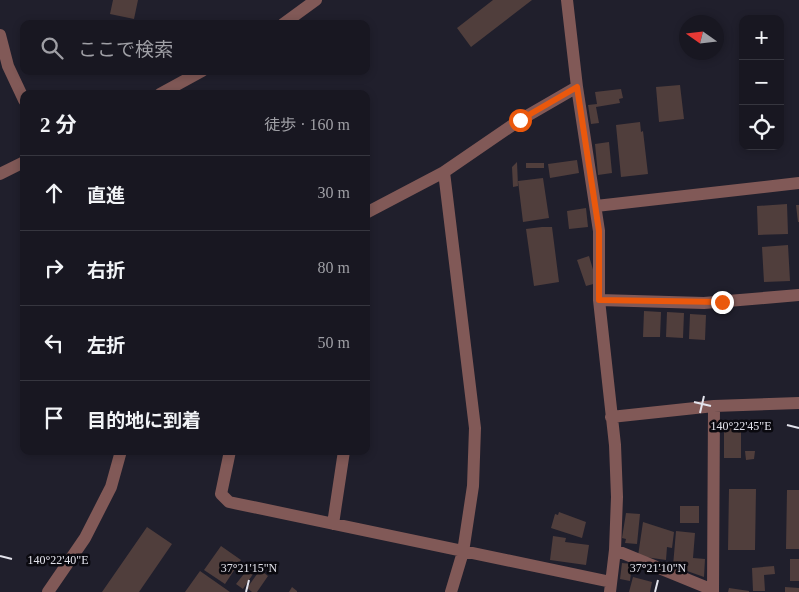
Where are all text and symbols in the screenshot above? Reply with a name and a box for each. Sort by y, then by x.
north arrow [679,15,724,60]
map controls [739,15,784,150]
button: + [739,15,784,60]
search box [20,20,370,75]
icon: search [38,34,66,62]
text: ここで検索 [78,39,173,60]
button: − [739,60,784,105]
button: locate [739,105,784,150]
route start [509,109,532,132]
text: 2 分 [40,113,77,137]
text: 徒歩 · 160 m [264,116,350,133]
icon: ahead [40,179,68,207]
text: 30 m [318,184,350,201]
text: 直進 [87,185,125,206]
icon: right [40,254,68,282]
text: 80 m [318,259,350,276]
text: 右折 [87,260,125,281]
route end [711,291,734,314]
icon: left [40,329,68,357]
text: 50 m [318,334,350,351]
text: 左折 [87,335,125,356]
icon: arrive [40,404,68,432]
text: 目的地に到着 [87,410,201,431]
text: 140°22'45"E [710,419,772,433]
text: 140°22'40"E [27,553,89,567]
text: 37°21'15"N [221,561,278,575]
text: 37°21'10"N [630,561,687,575]

